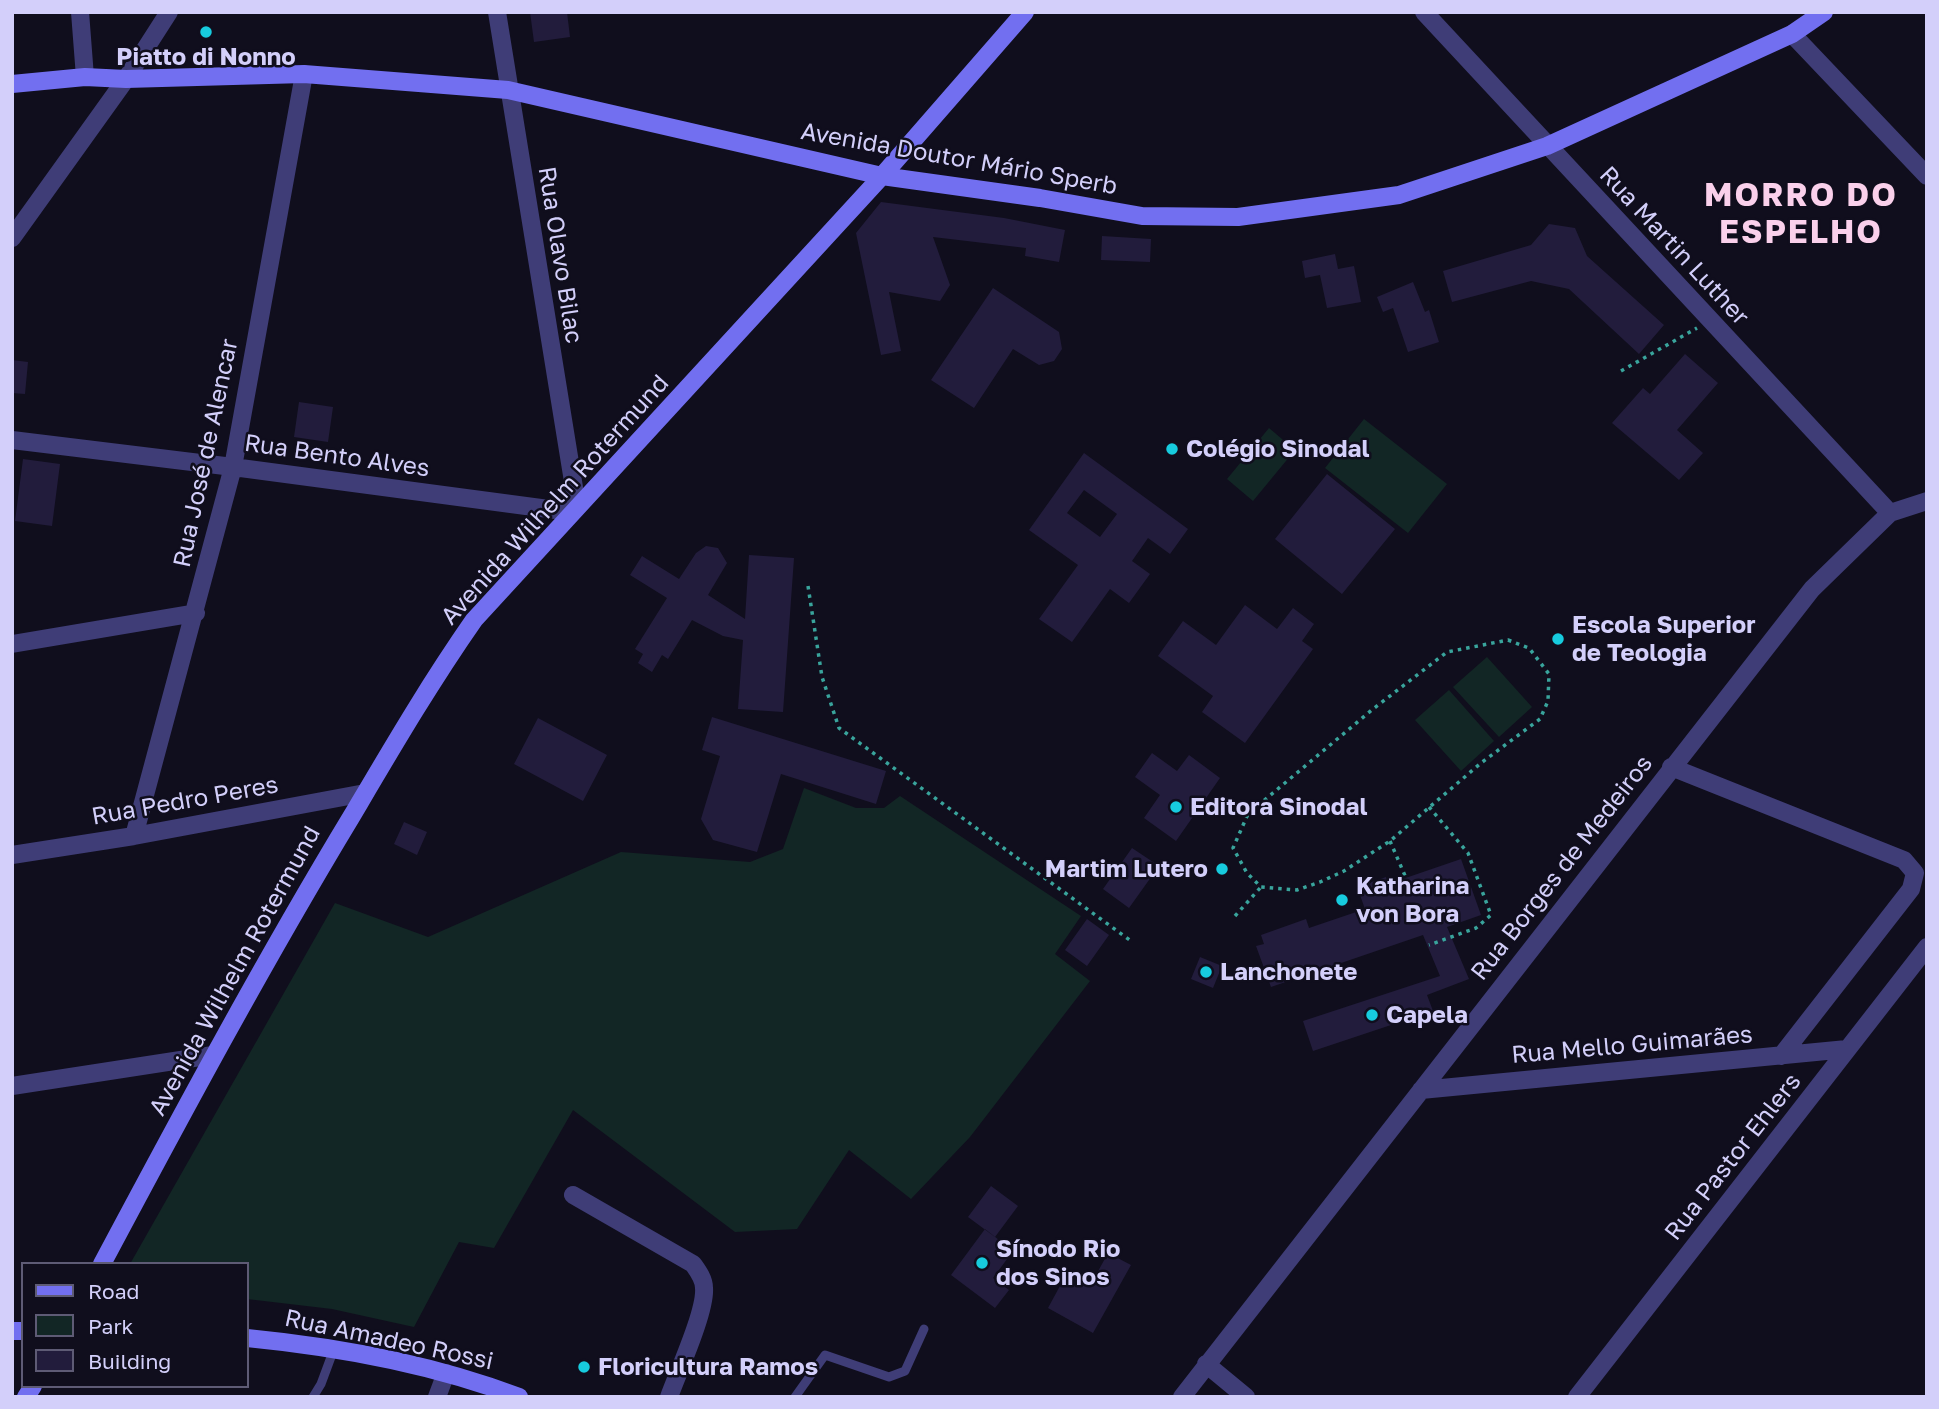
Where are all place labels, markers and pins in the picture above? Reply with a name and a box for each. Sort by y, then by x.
marker: Piatto di Nonno [198,24,214,40]
place label: Piatto di Nonno [116,43,296,71]
place label: Colégio Sinodal [1186,435,1370,463]
marker: Colégio Sinodal [1164,441,1180,457]
place label: Escola Superior de Teologia [1572,611,1756,667]
marker: Escola Superior de Teologia [1550,631,1566,647]
place label: Editora Sinodal [1190,793,1367,821]
marker: Editora Sinodal [1168,799,1184,815]
place label: Martim Lutero [1045,855,1208,883]
marker: Martim Lutero [1214,861,1230,877]
place label: Katharina von Bora [1356,872,1469,928]
marker: Katharina von Bora [1334,892,1350,908]
place label: Lanchonete [1220,958,1357,986]
marker: Lanchonete [1198,964,1214,980]
place label: Capela [1386,1001,1468,1029]
marker: Capela [1364,1007,1380,1023]
place label: Sínodo Rio dos Sinos [996,1235,1120,1291]
marker: Sínodo Rio dos Sinos [974,1255,990,1271]
place label: Floricultura Ramos [598,1353,818,1381]
marker: Floricultura Ramos [576,1359,592,1375]

